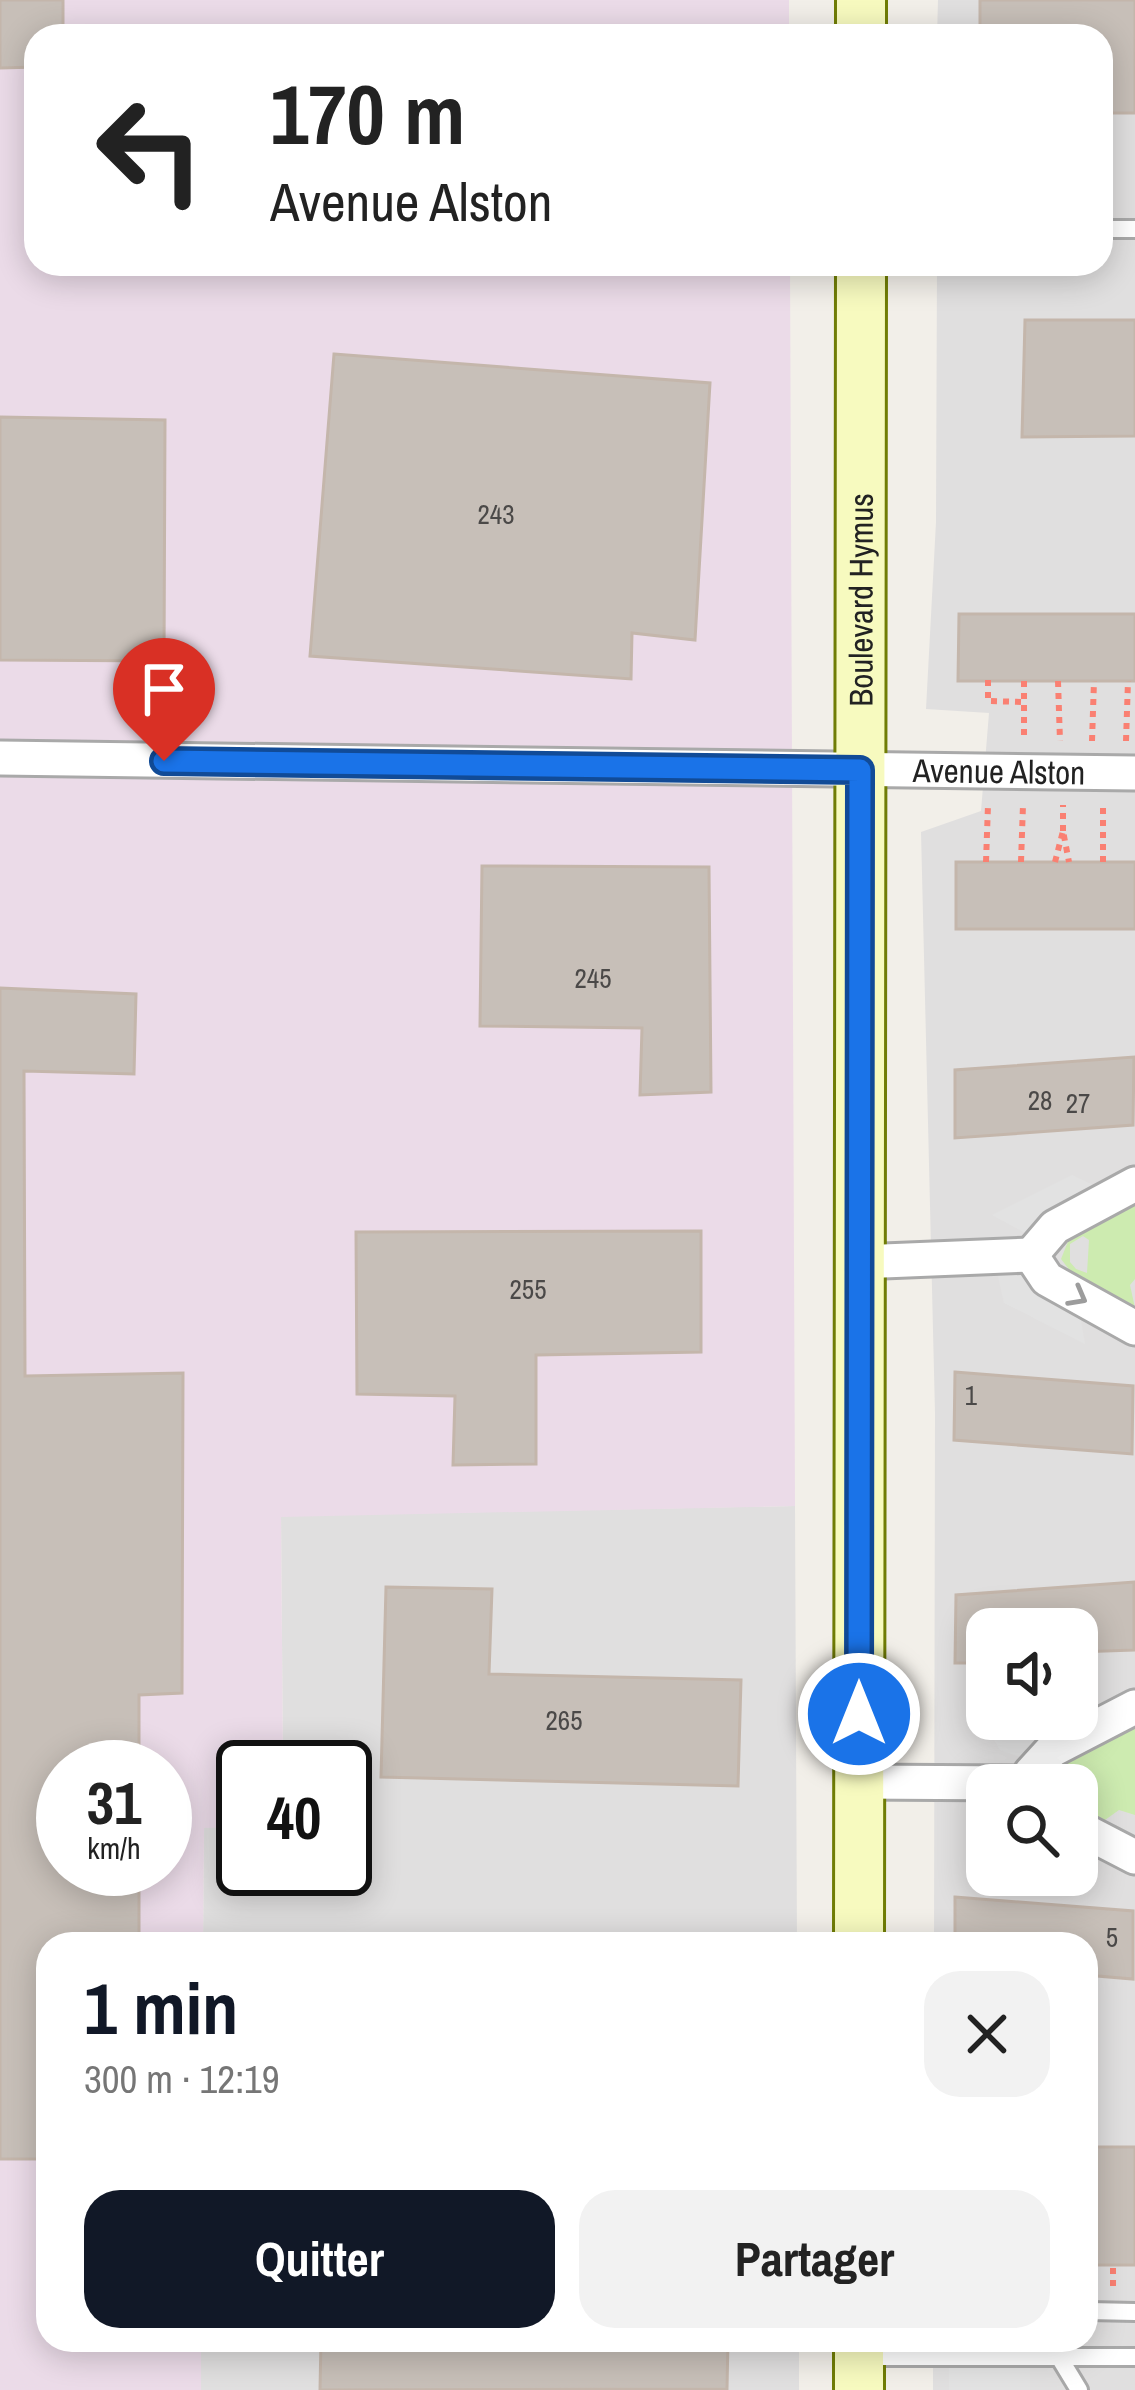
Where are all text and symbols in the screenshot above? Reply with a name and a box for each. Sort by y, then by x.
text: 170 m [270,57,465,170]
icon: left [72,72,228,228]
text: Avenue Alston [270,165,552,238]
street label: Boulevard Hymus [838,493,883,707]
house number: 243 [478,496,514,532]
pin [113,638,215,761]
icon: arrive [131,656,197,722]
street label: Avenue Alston [911,748,1086,794]
house number: 245 [575,960,611,996]
house number: 28 [1028,1082,1052,1118]
house number: 27 [1066,1085,1090,1121]
house number: 255 [510,1271,546,1307]
one-way arrow [1065,1283,1086,1306]
house number: 1 [965,1377,978,1413]
map controls [966,1608,1098,1896]
button: sound [966,1608,1098,1740]
position arrow [796,1651,922,1777]
house number: 265 [546,1702,582,1738]
speed limit sign: 40 [216,1740,372,1896]
text: 31 [87,1762,141,1843]
button: search [966,1764,1098,1896]
text: km/h [87,1828,141,1868]
house number: 5 [1106,1919,1118,1955]
text: 1 min [84,1959,238,2056]
button: close [924,1971,1050,2097]
text: 300 m · 12:19 [84,2053,280,2105]
button: Quitter [84,2190,555,2328]
button: Partager [579,2190,1050,2328]

